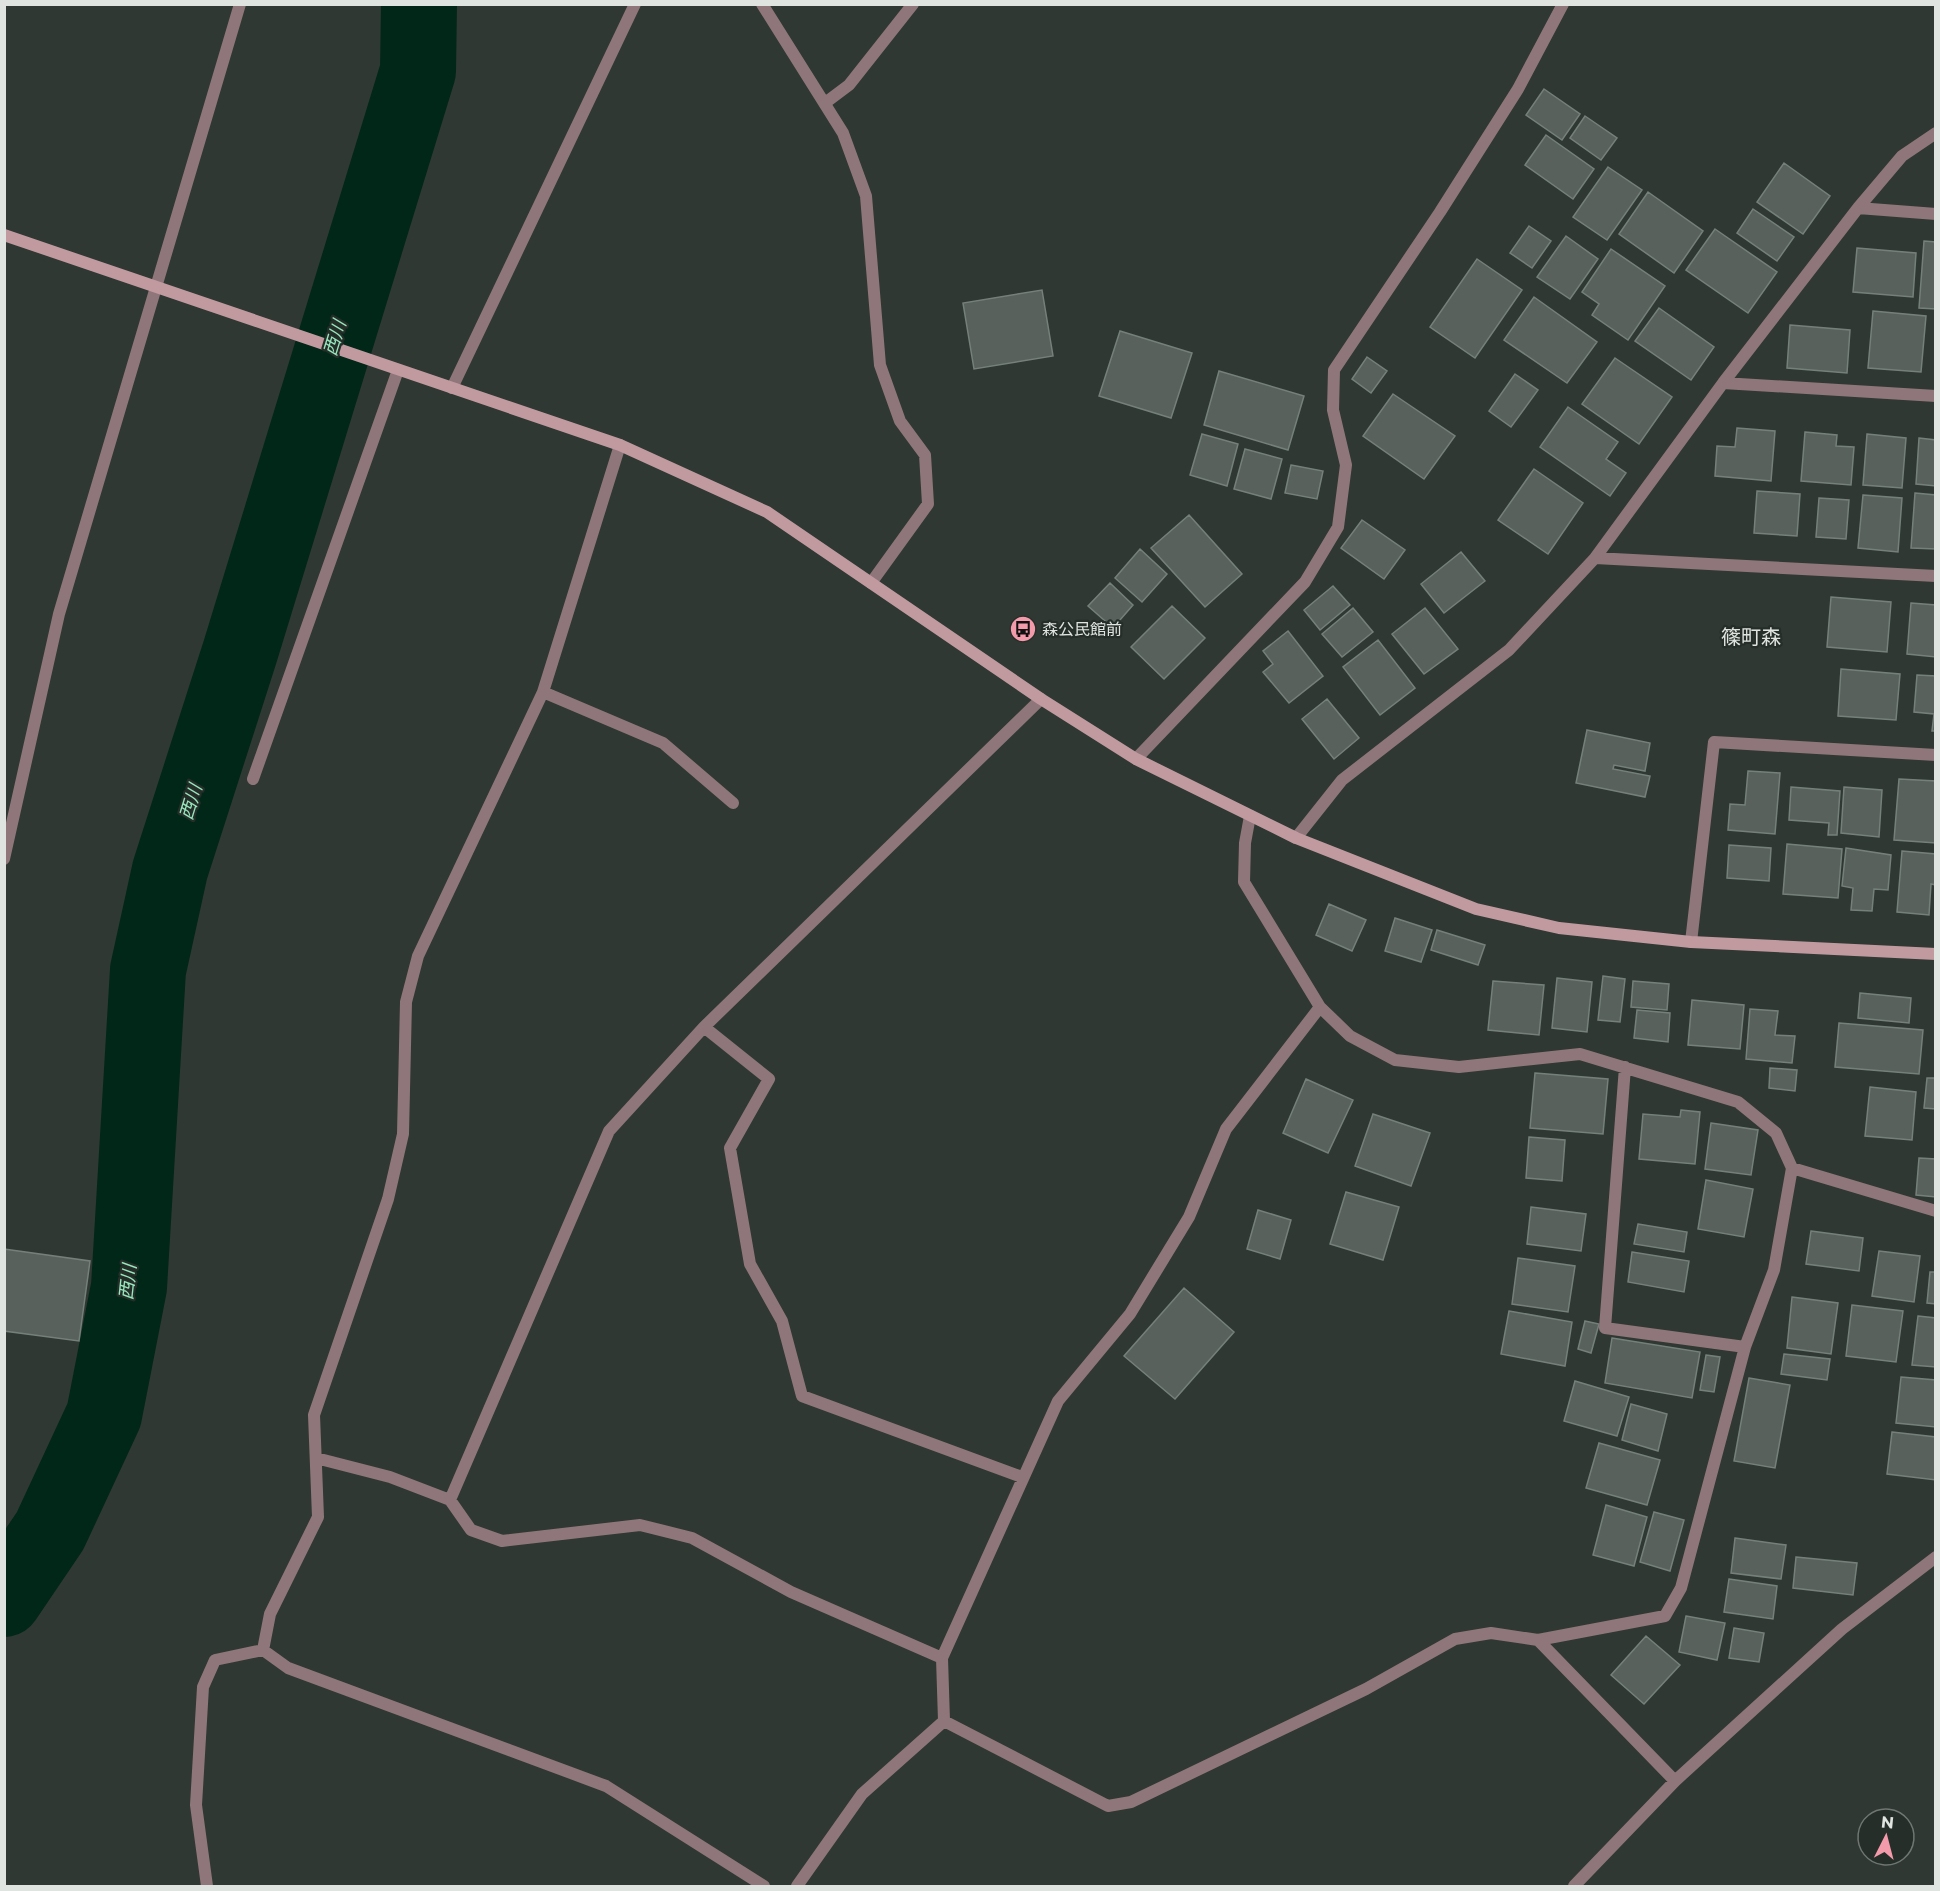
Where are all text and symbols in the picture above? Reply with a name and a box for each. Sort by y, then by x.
water label: 西川 [319,316,351,358]
bus stop icon: 森公民館前 [1008,614,1038,644]
place label: 森公民館前 [1042,620,1122,639]
district label: 篠町森 [1721,625,1781,649]
water label: 西川 [175,780,207,822]
water label: 西川 [115,1261,141,1301]
north arrow [1856,1807,1916,1867]
text: N [1880,1812,1895,1833]

